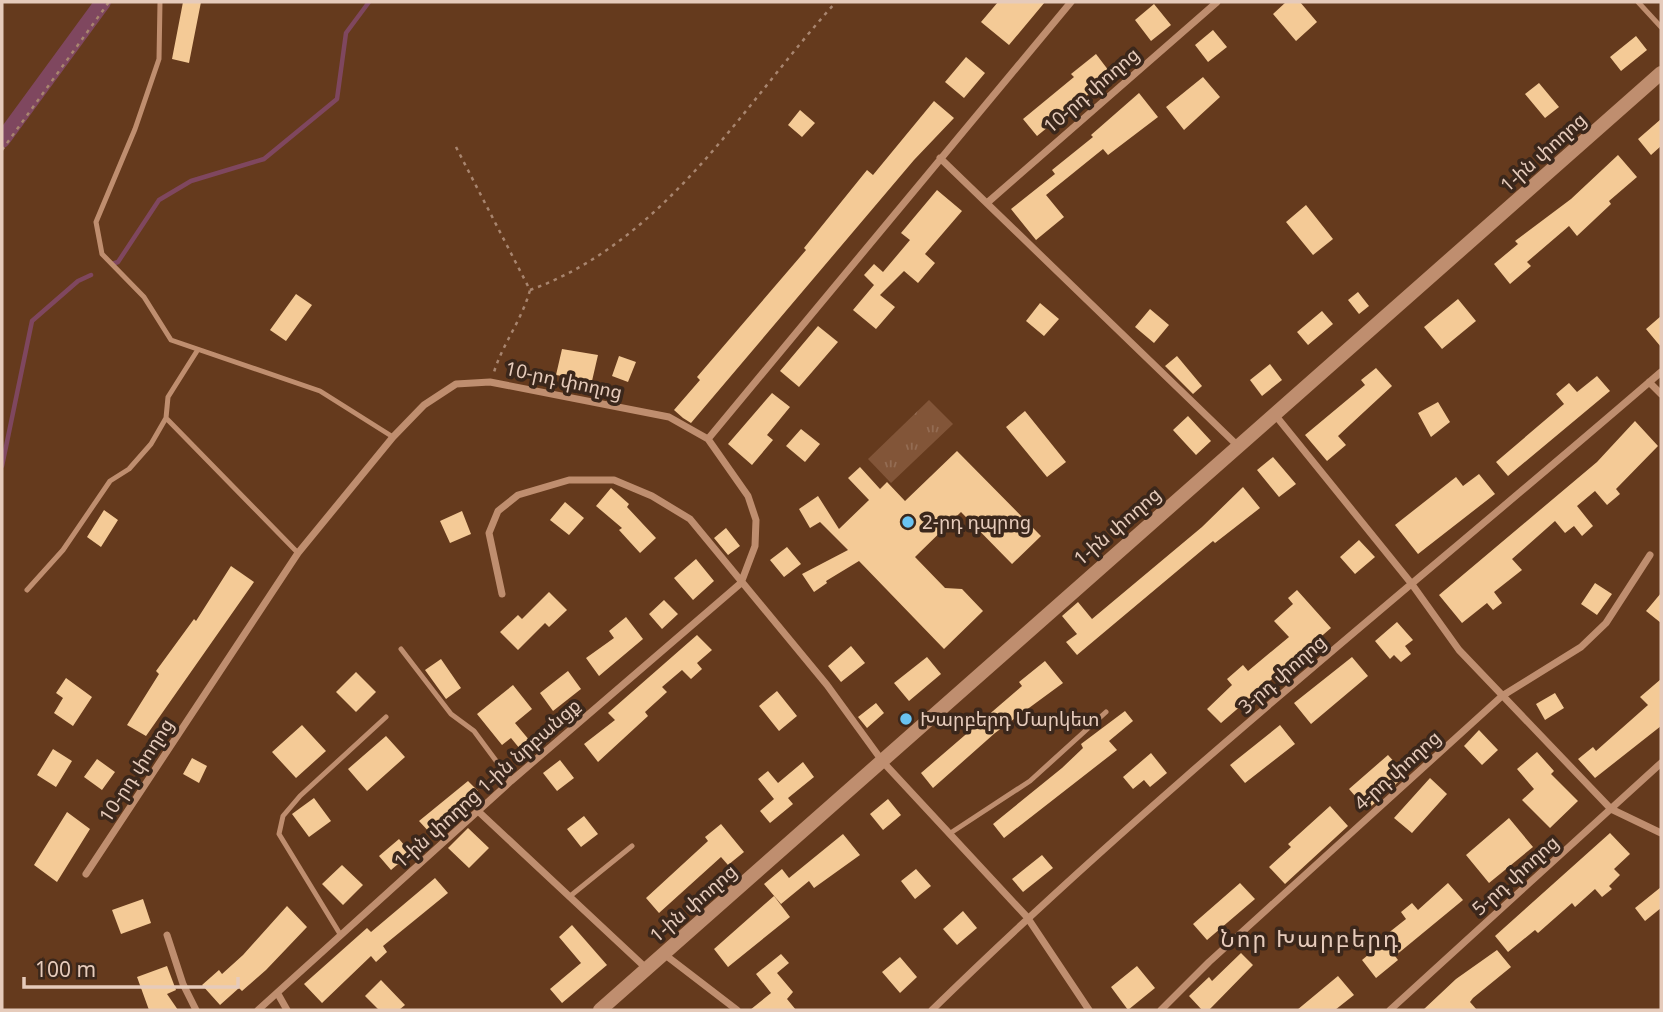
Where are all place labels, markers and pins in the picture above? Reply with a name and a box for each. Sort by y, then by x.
place label: 2-րդ դպրոց [922,509,1031,535]
marker: 2-րդ դպրոց [900,514,916,530]
place label: Խարբերդ Մարկետ [920,706,1099,732]
marker: Խարբերդ Մարկետ [898,711,914,727]

